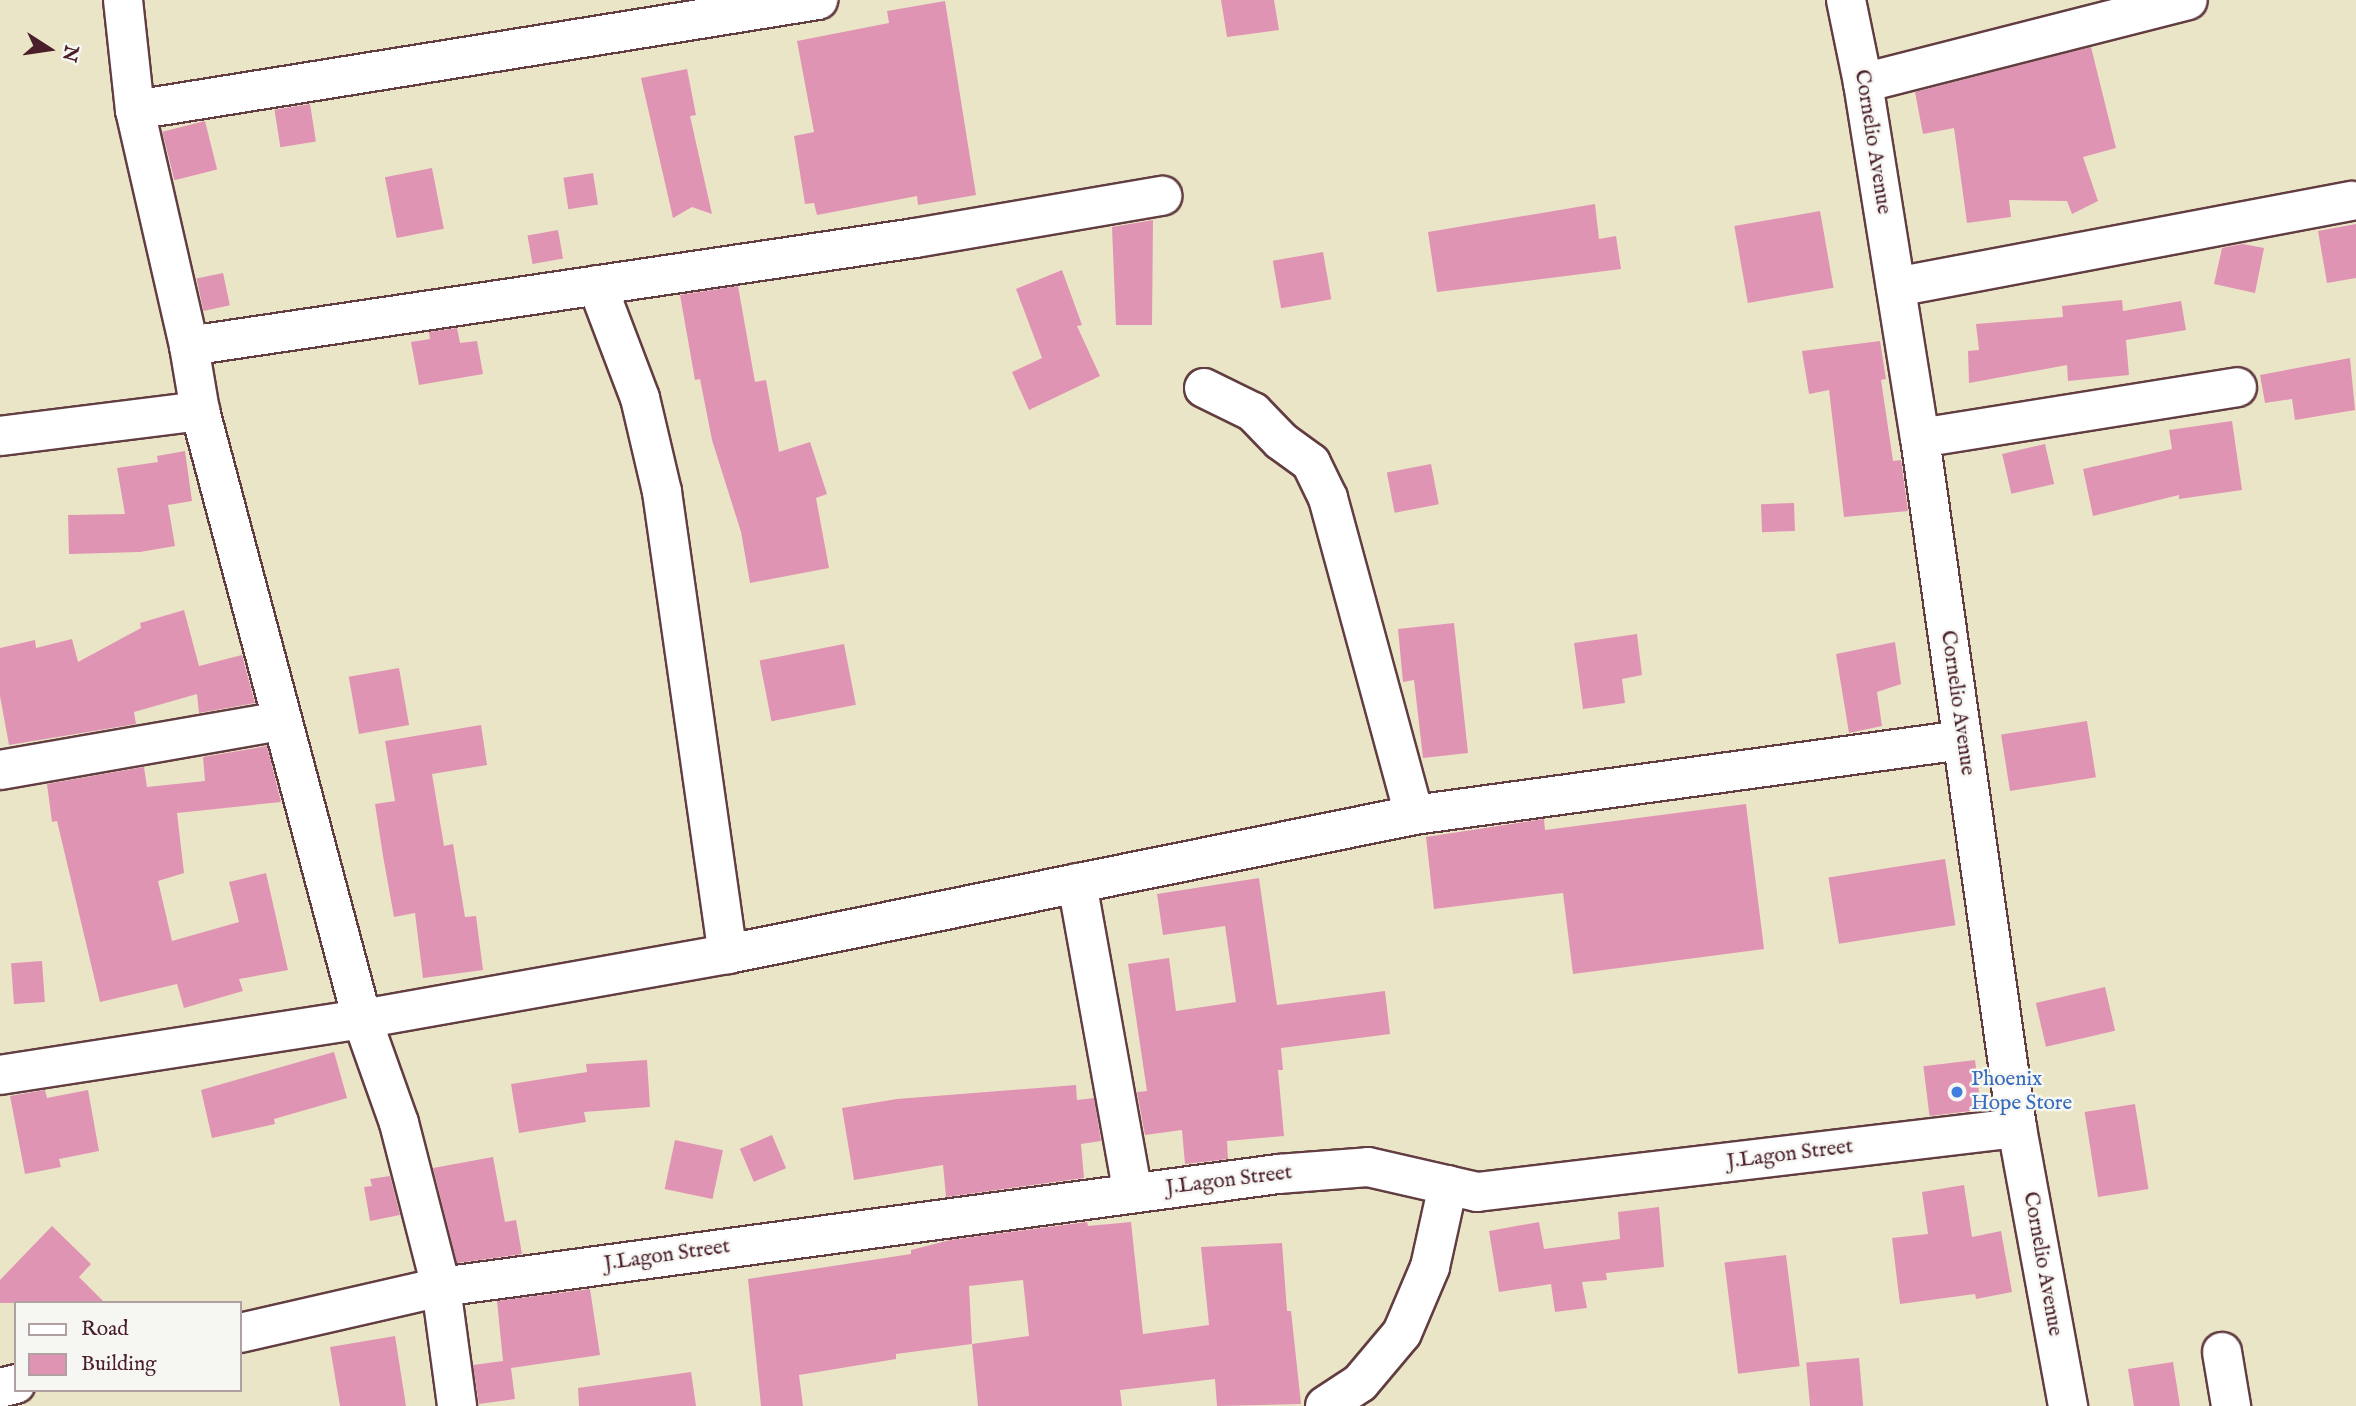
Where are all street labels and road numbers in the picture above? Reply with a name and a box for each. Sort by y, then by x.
street label: Cornelio Avenue [1848,68,1896,216]
street label: Cornelio Avenue [1934,629,1980,777]
street label: J.Lagon Street [1725,1135,1855,1175]
street label: J.Lagon Street [1164,1161,1294,1201]
street label: Cornelio Avenue [2017,1190,2067,1338]
street label: J.Lagon Street [602,1235,732,1277]

